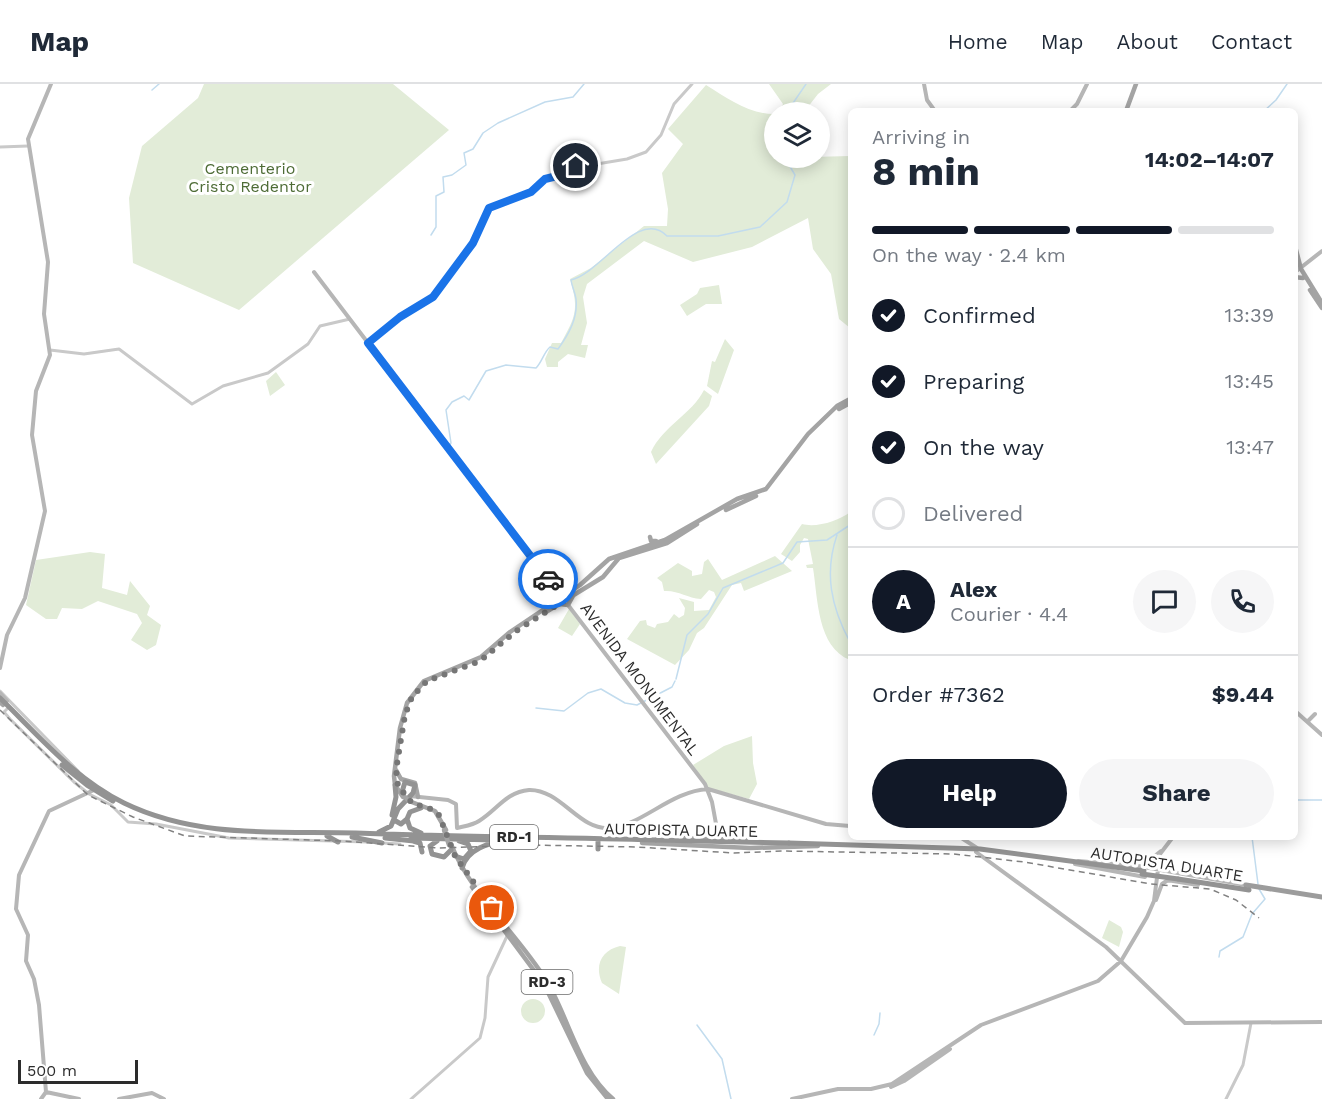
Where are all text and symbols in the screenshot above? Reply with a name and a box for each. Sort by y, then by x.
text: Map [30,25,89,58]
text: Home [948,29,1008,54]
text: Map [1041,29,1084,54]
text: About [1117,29,1178,54]
text: Contact [1211,29,1292,54]
map controls [764,102,830,168]
button: layers [764,102,830,168]
text: Arriving in [872,125,970,149]
pin [550,140,601,191]
text: 14:02–14:07 [1145,147,1274,172]
icon: home [559,149,592,182]
text: 8 min [872,149,980,194]
park label: Cementerio Cristo Redentor [188,159,312,196]
text: On the way · 2.4 km [872,243,1066,267]
icon: check [872,299,905,332]
text: Confirmed [923,303,1036,328]
text: 13:39 [1225,303,1274,327]
icon: check [872,365,905,398]
text: Preparing [923,369,1024,394]
text: 13:45 [1225,369,1274,393]
icon: check [872,431,905,464]
text: On the way [923,435,1044,460]
text: 13:47 [1226,435,1274,459]
text: Delivered [923,501,1023,526]
courier [518,549,578,609]
icon: car [532,563,565,596]
button: chat [1133,570,1196,633]
button: phone [1211,570,1274,633]
text: Alex [950,577,997,602]
text: A [896,589,911,614]
street label: AVENIDA MONUMENTAL [576,599,704,759]
text: Courier · 4.4 [950,602,1068,626]
text: Order #7362 [872,682,1005,707]
text: $9.44 [1212,682,1274,707]
button: Help [872,759,1067,828]
button: Share [1079,759,1274,828]
street label: AUTOPISTA DUARTE [604,819,758,841]
road number: RD-1 [490,825,538,849]
street label: AUTOPISTA DUARTE [1089,843,1245,885]
pin [466,882,517,933]
icon: bag [475,891,508,924]
road number: RD-3 [522,970,572,994]
scale bar [18,1057,138,1084]
text: 500 m [27,1061,77,1080]

